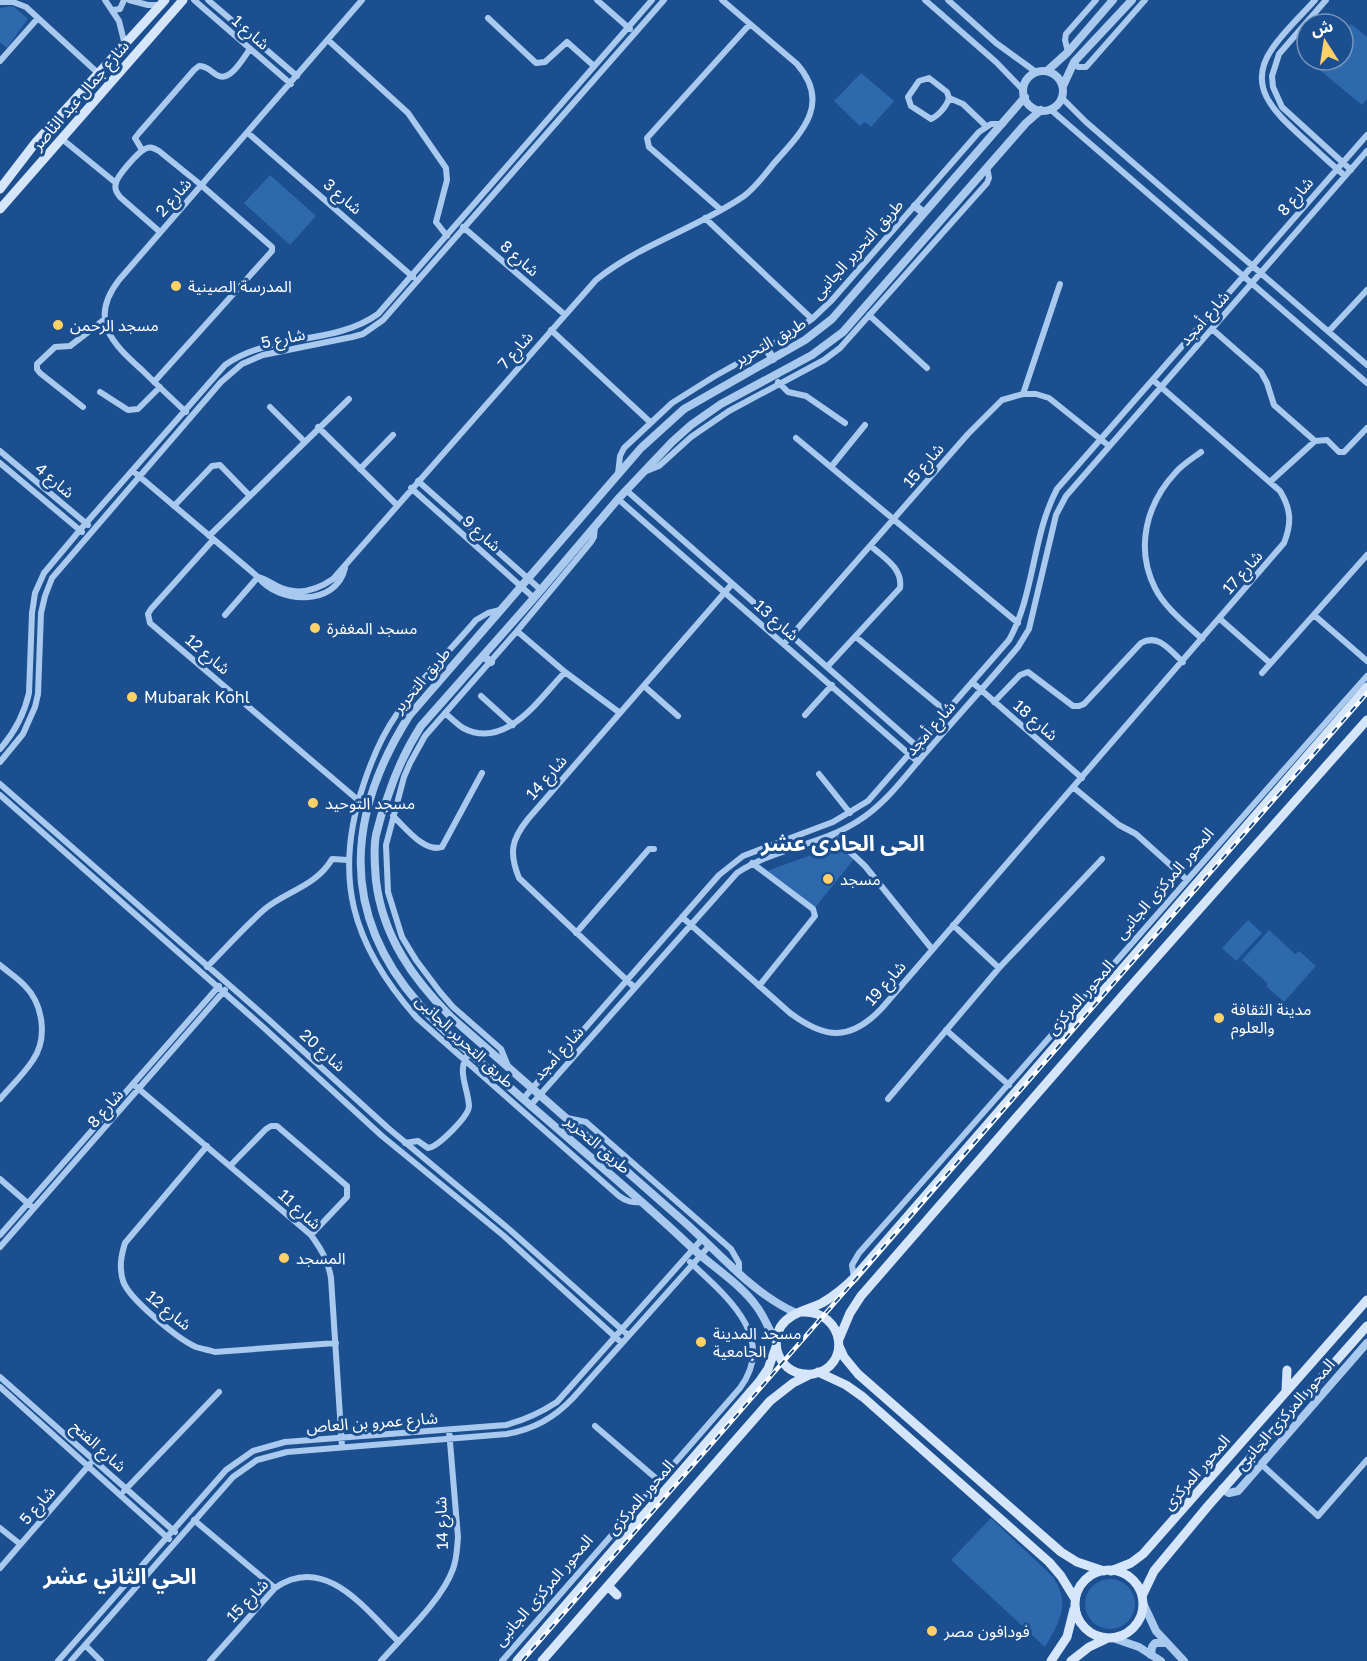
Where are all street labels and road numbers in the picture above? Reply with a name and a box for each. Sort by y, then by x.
street label: شارع 1 [226,10,274,56]
street label: شارع جمال عبد الناصر [26,36,135,157]
street label: شارع 8 [1273,172,1320,221]
street label: شارع 2 [151,174,197,222]
street label: شارع 3 [318,174,366,220]
street label: طريق التحرير الجانبى [807,195,908,304]
street label: شارع 8 [495,236,544,283]
street label: شارع أمجد [1175,287,1235,351]
street label: طريق التحرير [730,312,810,371]
street label: شارع 5 [259,324,307,355]
street label: شارع 7 [493,327,539,375]
street label: شارع 15 [898,439,950,493]
street label: شارع 4 [29,458,79,504]
street label: شارع 9 [457,511,505,558]
street label: شارع 17 [1218,546,1269,600]
street label: شارع 13 [749,595,803,647]
street label: شارع 12 [180,630,234,681]
street label: طريق التحرير [387,643,455,718]
street label: شارع 18 [1008,695,1062,747]
street label: شارع أمجد [901,697,961,761]
street label: شارع 14 [521,751,573,805]
street label: المحور المركزى الجانبى [1110,823,1218,943]
street label: المحور المركزى [1042,955,1118,1039]
street label: شارع 19 [860,957,912,1011]
street label: طريق التحرير الجانبى [411,990,519,1093]
street label: شارع أمجد [528,1022,590,1086]
street label: شارع 20 [294,1024,350,1078]
street label: شارع 8 [83,1084,130,1133]
street label: طريق التحرير [560,1110,635,1178]
street label: شارع 11 [272,1185,326,1236]
street label: شارع 12 [141,1286,196,1337]
street label: المحور المركزى الجانبى [1231,1354,1339,1474]
street label: شارع عمرو بن العاص [306,1407,439,1440]
street label: شارع الفتح [65,1416,131,1478]
street label: المحور المركزى [1158,1430,1234,1514]
street label: المحور المركزى [602,1455,678,1539]
street label: شارع 5 [15,1482,61,1530]
street label: شارع 14 [430,1496,455,1550]
street label: المحور المركزى الجانبى [489,1530,597,1650]
street label: شارع 15 [222,1574,274,1628]

